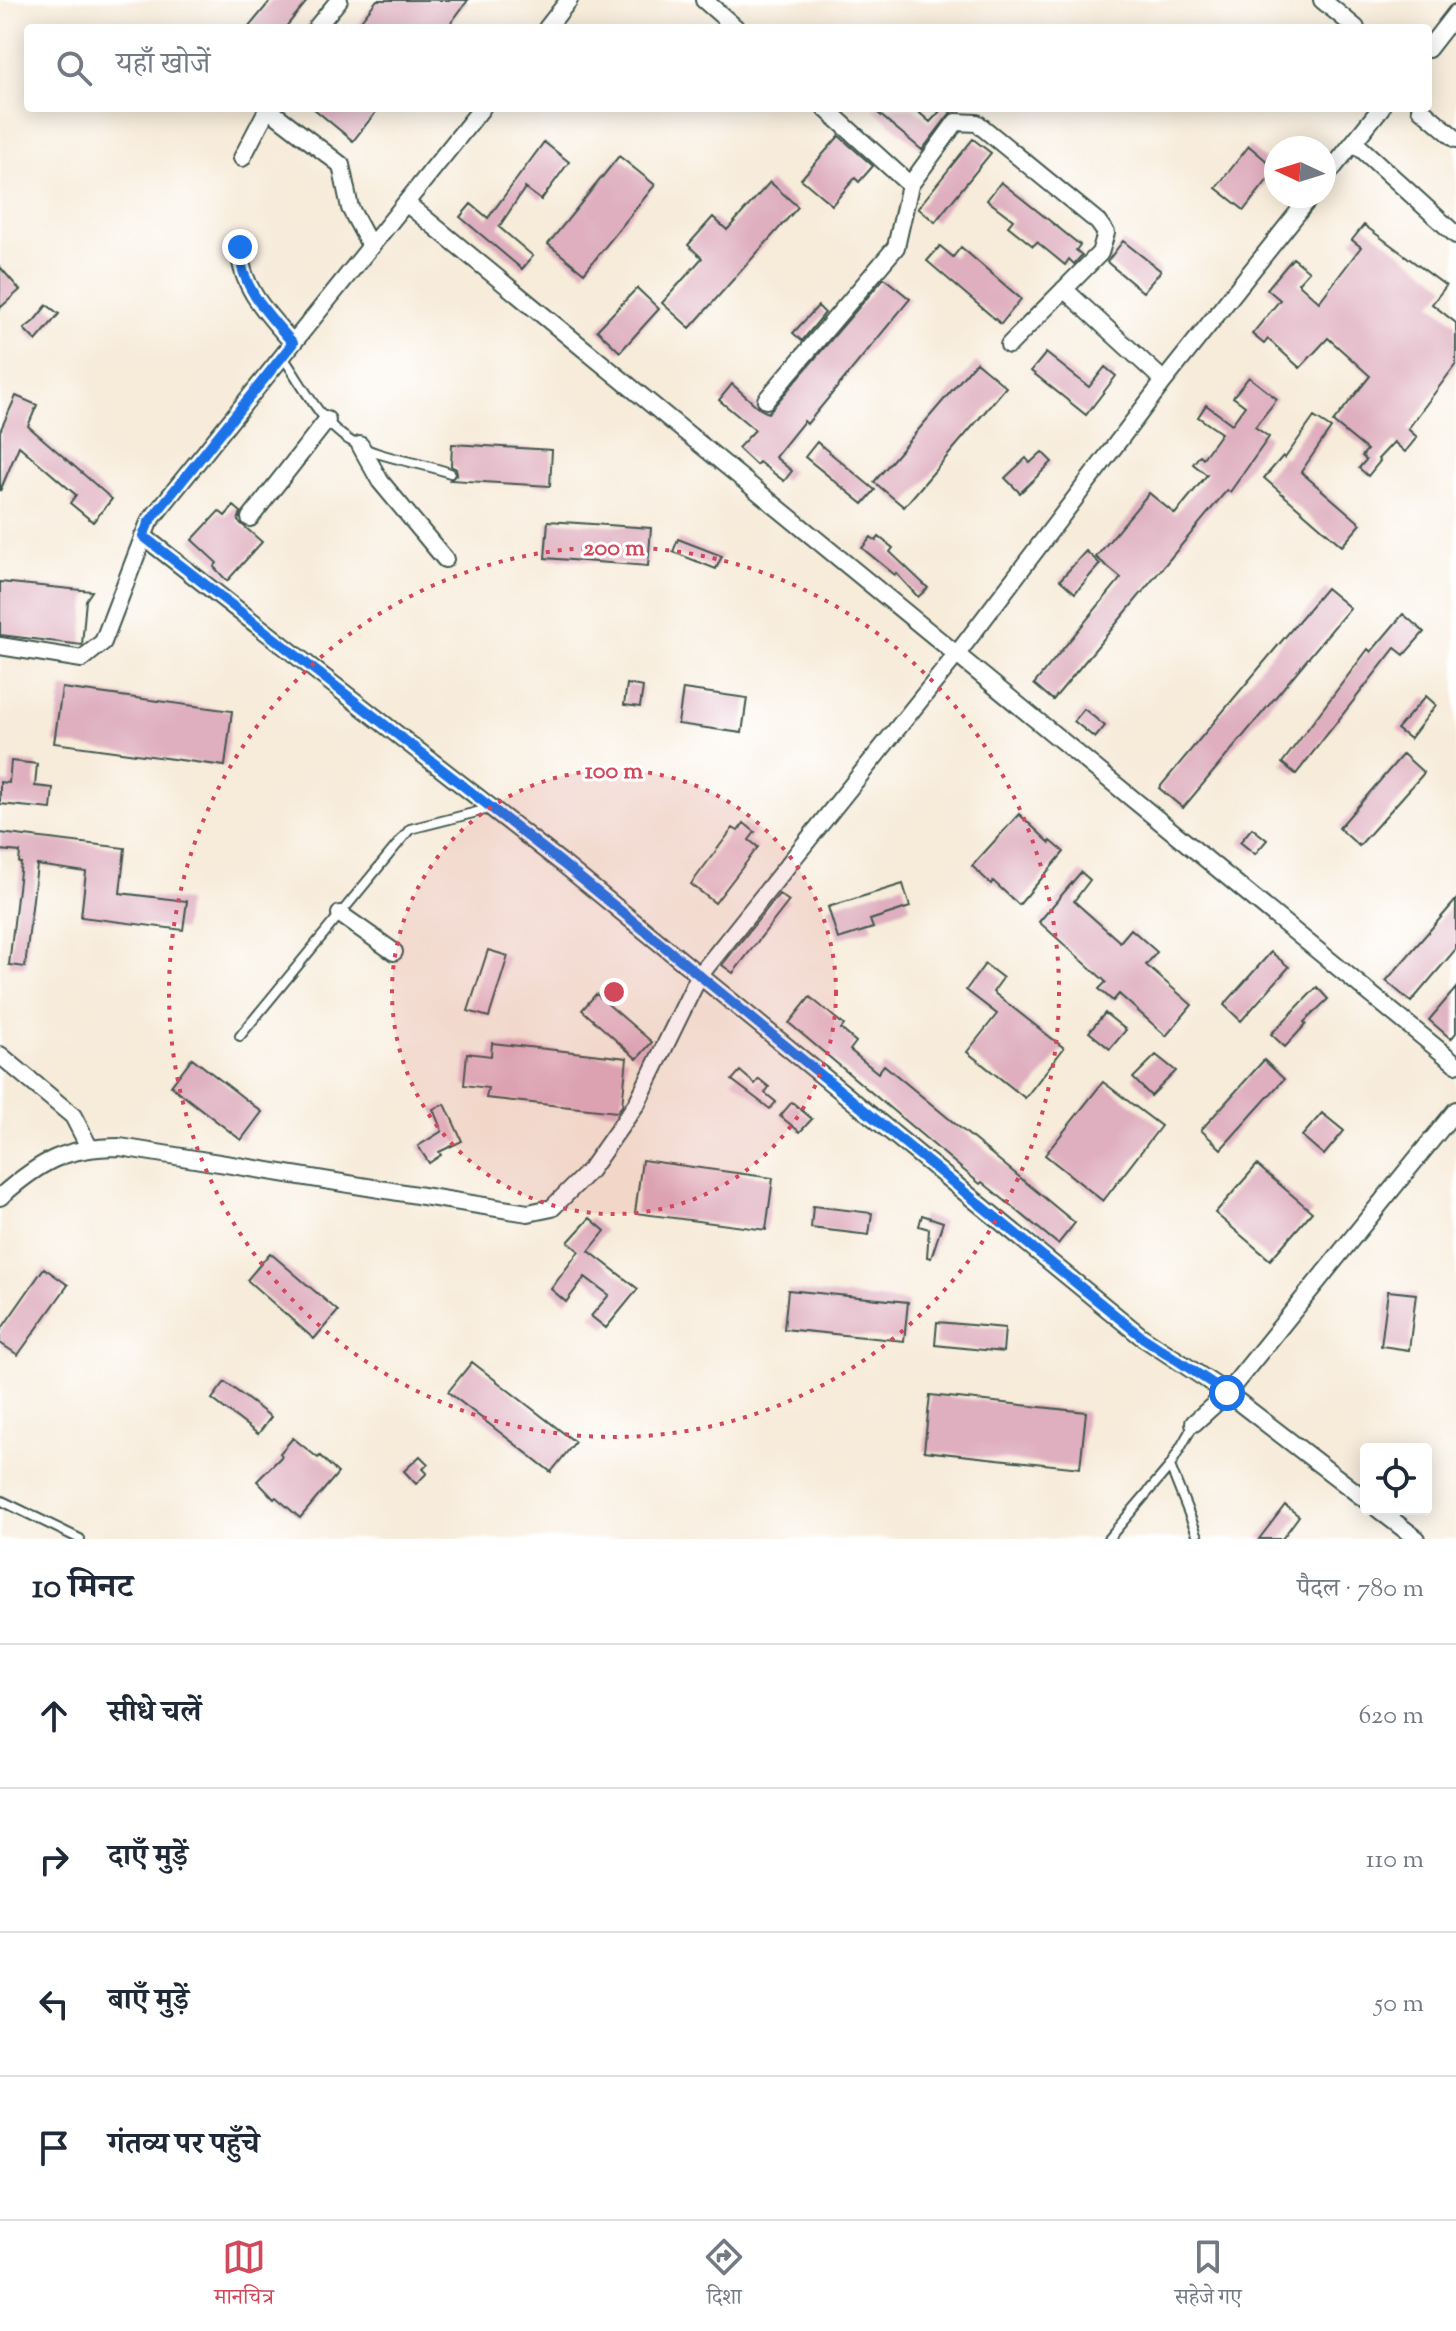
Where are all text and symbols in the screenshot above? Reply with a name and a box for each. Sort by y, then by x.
search box [24,24,1432,112]
text: यहाँ खोजें [116,44,210,87]
icon: search [52,46,96,90]
north arrow [1264,136,1336,208]
route end [222,229,258,265]
text: 200 m [583,532,645,566]
text: 100 m [585,755,643,789]
centre of rings [600,978,628,1006]
route start [1209,1375,1245,1411]
map controls [1360,1443,1432,1515]
button: locate [1360,1443,1432,1515]
text: 10 मिनट [32,1564,133,1613]
text: पैदल · 780 m [1297,1571,1424,1608]
text: सीधे चलें [108,1692,201,1735]
icon: ahead [32,1694,76,1738]
text: 620 m [1358,1698,1424,1735]
text: दाएँ मुड़ें [108,1836,188,1879]
icon: right [32,1838,76,1882]
text: 110 m [1366,1842,1424,1879]
text: बाएँ मुड़ें [108,1980,189,2023]
icon: left [32,1982,76,2026]
text: 50 m [1374,1986,1424,2023]
text: गंतव्य पर पहुँचे [108,2124,260,2167]
icon: arrive [32,2126,76,2170]
tab: मानचित्र [214,2235,274,2318]
tab: दिशा [702,2235,746,2318]
tab: सहेजे गए [1175,2235,1242,2318]

